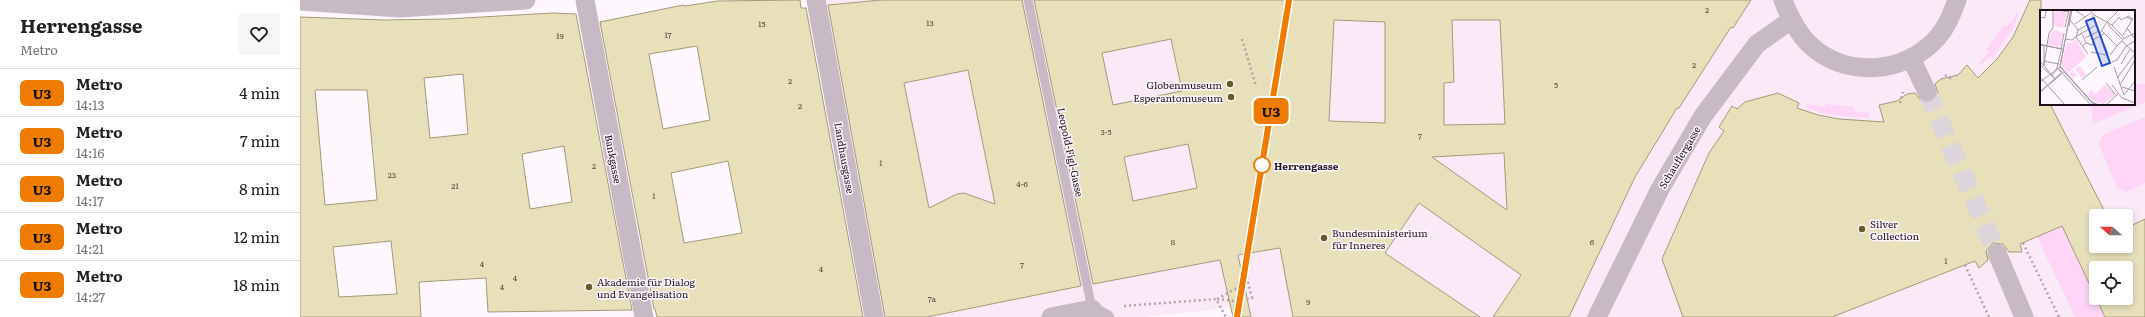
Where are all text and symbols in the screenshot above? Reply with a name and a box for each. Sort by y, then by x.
house number: 2 [1705,4,1709,15]
inset map [2040,10,2135,105]
text: Herrengasse [20,11,143,39]
button: heart [238,13,280,55]
house number: 13 [926,17,934,28]
house number: 15 [758,18,766,29]
house number: 17 [664,29,672,40]
house number: 19 [556,30,564,41]
text: Metro [20,40,58,59]
house number: 2 [1692,59,1696,70]
text: Metro [76,72,123,95]
house number: 2 [788,75,792,86]
place label: Globenmuseum [1147,77,1222,92]
marker: Globenmuseum [1225,79,1235,89]
house number: 5 [1554,79,1558,90]
text: 4 min [239,81,280,104]
text: U3 [33,83,51,103]
place label: Esperantomuseum [1133,90,1223,105]
marker: Esperantomuseum [1226,92,1236,102]
text: 14:13 [76,95,105,114]
line badge: U3 [1253,98,1289,124]
house number: 2 [798,100,802,111]
text: U3 [1262,101,1280,121]
street label: Leopold-Figl-Gasse [1054,106,1088,198]
text: Metro [76,120,123,143]
street label: Landhausgasse [831,121,859,195]
street label: Schauflergasse [1654,123,1704,191]
house number: 3-5 [1100,126,1112,137]
text: 7 min [240,129,280,152]
house number: 7 [1418,130,1422,141]
text: U3 [33,131,51,151]
street label: Bankgasse [602,133,626,185]
text: 14:16 [76,143,105,162]
marker: Herrengasse [1253,156,1271,174]
house number: 1 [879,157,883,168]
place label: Herrengasse [1274,158,1339,173]
house number: 2 [592,160,596,171]
text: Metro [76,168,123,191]
house number: 23 [388,169,396,180]
text: 8 min [239,177,280,200]
house number: 4-6 [1016,178,1028,189]
text: U3 [33,179,51,199]
house number: 21 [451,180,459,191]
house number: 1 [652,190,656,201]
text: 14:17 [76,191,104,210]
north arrow [2089,209,2133,253]
map controls [2089,209,2133,305]
text: Metro [76,216,123,239]
place label: Silver Collection [1870,216,1920,243]
marker: Silver Collection [1857,224,1867,234]
text: 12 min [234,225,280,248]
place label: Bundesministerium für Inneres [1332,225,1428,252]
text: U3 [33,227,51,247]
marker: Bundesministerium für Inneres [1319,233,1329,243]
house number: 8 [1171,236,1176,247]
house number: 6 [1590,236,1595,247]
text: 14:21 [76,239,104,258]
house number: 1 [1944,255,1948,266]
house number: 4 [480,258,485,269]
house number: 7 [1020,259,1024,270]
button: locate [2089,261,2133,305]
house number: 4 [819,263,824,274]
text: Metro [76,264,123,287]
house number: 4 [513,272,518,283]
text: 18 min [233,273,280,296]
place label: Akademie für Dialog und Evangelisation [597,274,696,301]
text: U3 [33,275,51,295]
house number: 4 [500,281,505,292]
marker: Akademie für Dialog und Evangelisation [584,282,594,292]
text: 14:27 [76,287,105,306]
house number: 7a [928,293,937,304]
house number: 9 [1306,296,1310,307]

